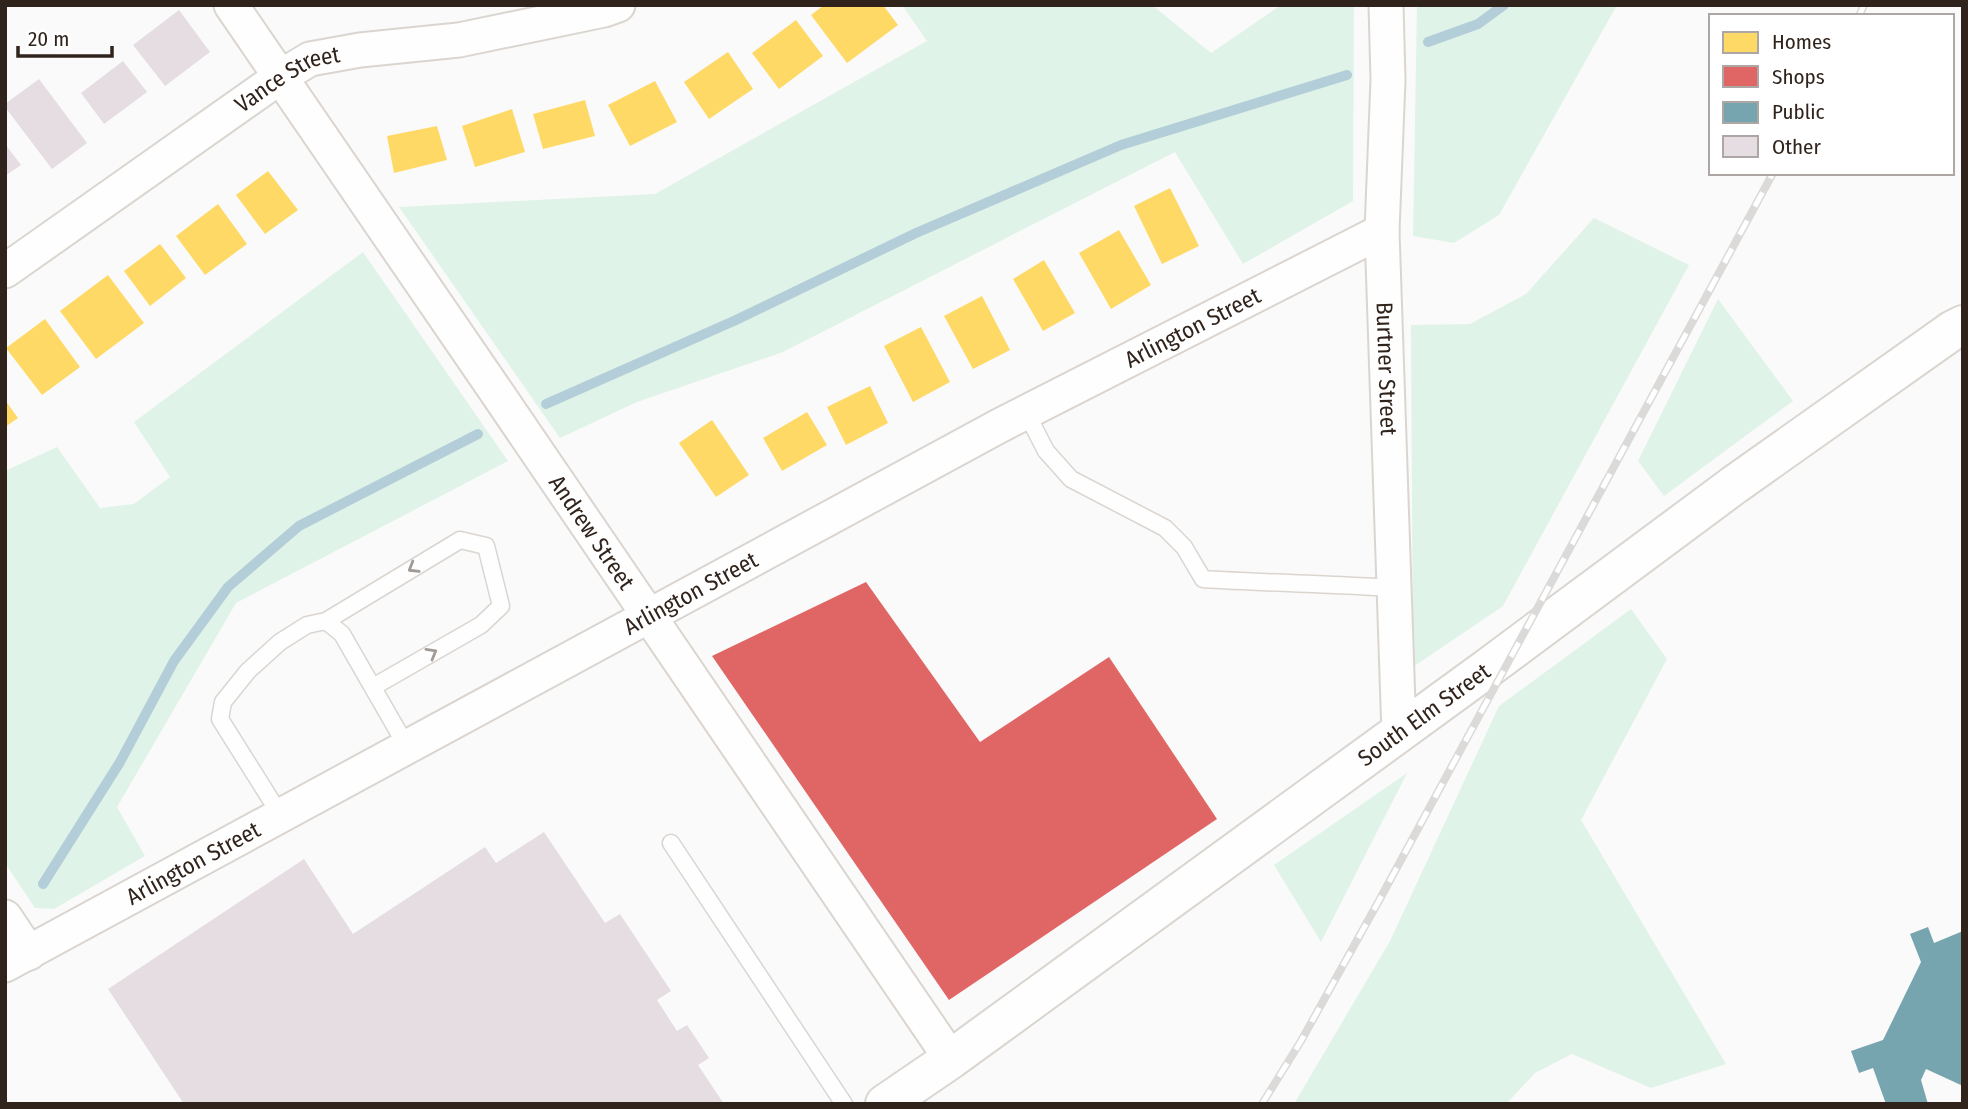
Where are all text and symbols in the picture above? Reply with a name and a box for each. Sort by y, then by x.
scale bar [18,14,112,58]
legend [1709,14,1954,175]
text: 20 m [28,26,69,52]
text: Homes [1772,29,1831,55]
street label: Vance Street [229,40,342,118]
text: Shops [1772,64,1825,90]
text: Public [1772,99,1824,125]
text: Other [1772,134,1821,160]
street label: Arlington Street [1120,281,1266,374]
street label: Burtner Street [1370,301,1403,437]
street label: Andrew Street [543,470,641,595]
street label: Arlington Street [619,545,763,641]
one-way arrow [407,560,420,573]
one-way arrow [424,648,437,661]
street label: South Elm Street [1352,657,1496,772]
street label: Arlington Street [121,815,265,911]

